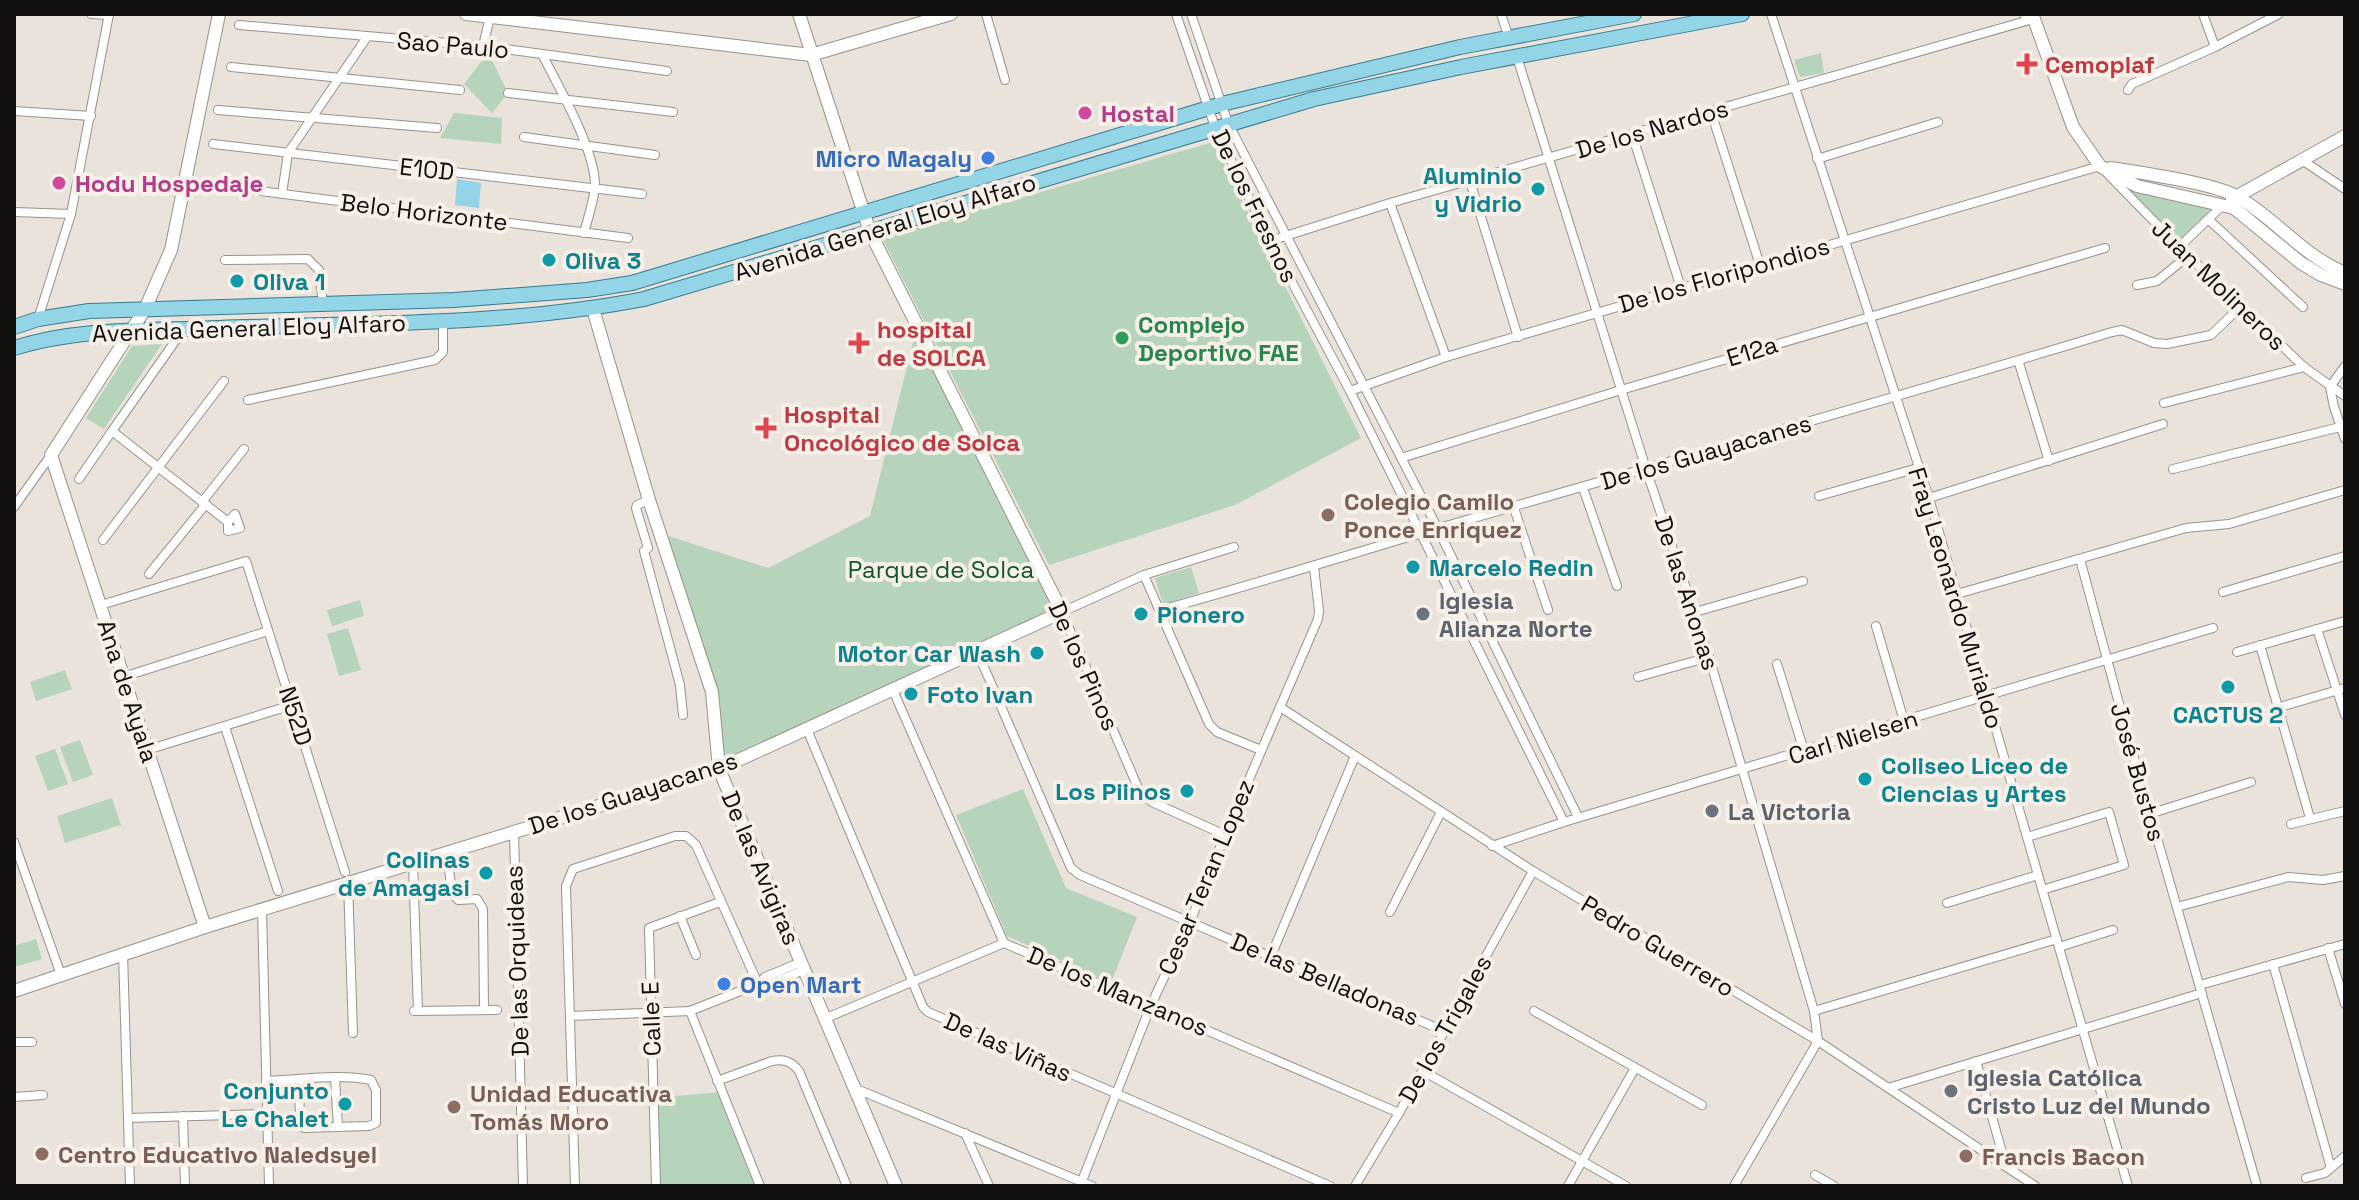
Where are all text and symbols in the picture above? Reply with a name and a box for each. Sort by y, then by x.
street label: Sao Paulo [396,25,510,65]
place label: Cemoplaf [2045,49,2155,80]
marker: Cemoplaf [2016,53,2038,75]
street label: De los Nardos [1572,92,1732,166]
place label: Hostal [1101,98,1175,129]
marker: Hostal [1076,104,1094,122]
street label: De los Fresnos [1205,124,1305,288]
place label: Micro Magaly [815,143,972,174]
marker: Micro Magaly [979,149,997,167]
street label: E10D [398,151,456,187]
place label: Aluminio y Vidrio [1423,160,1522,219]
street label: Avenida General Eloy Alfaro [730,166,1040,288]
place label: Hodu Hospedaje [75,168,263,199]
marker: Hodu Hospedaje [50,174,68,192]
marker: Aluminio y Vidrio [1529,180,1547,198]
street label: Belo Horizonte [338,186,510,238]
street label: Juan Molineros [2145,213,2293,357]
street label: De los Floripondios [1615,230,1833,320]
place label: Oliva 3 [565,245,641,276]
marker: Oliva 3 [540,251,558,269]
place label: Oliva 1 [253,266,326,297]
marker: Oliva 1 [228,272,246,290]
street label: Avenida General Eloy Alfaro [91,307,407,349]
place label: Complejo Deportivo FAE [1138,309,1299,368]
place label: hospital de SOLCA [877,314,986,373]
marker: Complejo Deportivo FAE [1113,329,1131,347]
street label: E12a [1723,329,1781,373]
marker: hospital de SOLCA [848,332,870,354]
place label: Hospital Oncológico de Solca [784,399,1020,458]
street label: De los Guayacanes [1597,407,1815,497]
marker: Hospital Oncológico de Solca [755,417,777,439]
street label: Fray Leonardo Murialdo [1901,463,2011,733]
place label: Colegio Camilo Ponce Enriquez [1344,486,1522,545]
marker: Colegio Camilo Ponce Enriquez [1319,506,1337,524]
street label: De las Anonas [1648,512,1726,674]
place label: Marcelo Redin [1429,552,1594,583]
park label: Parque de Solca [848,554,1034,585]
marker: Marcelo Redin [1404,558,1422,576]
place label: Iglesia Alianza Norte [1439,585,1593,644]
street label: De los Pinos [1042,597,1126,735]
place label: Pionero [1157,599,1245,630]
marker: Pionero [1132,605,1150,623]
marker: Iglesia Alianza Norte [1414,605,1432,623]
street label: Ana de Ayala [90,616,166,767]
place label: Motor Car Wash [837,638,1021,669]
marker: Motor Car Wash [1028,644,1046,662]
marker: CACTUS 2 [2219,678,2237,696]
place label: Foto Ivan [927,679,1033,710]
street label: N52D [272,682,320,750]
marker: Foto Ivan [902,685,920,703]
street label: José Bustos [2103,699,2173,845]
place label: CACTUS 2 [2173,699,2283,730]
street label: Carl Nielsen [1785,703,1921,771]
street label: De los Guayacanes [525,745,741,841]
place label: Coliseo Liceo de Ciencias y Artes [1881,750,2068,809]
marker: Coliseo Liceo de Ciencias y Artes [1856,770,1874,788]
street label: Cesar Teran Lopez [1151,775,1261,979]
place label: Los Piinos [1055,776,1171,807]
marker: Los Piinos [1178,782,1196,800]
street label: De las Avigiras [715,786,807,950]
place label: La Victoria [1728,796,1851,827]
marker: La Victoria [1703,802,1721,820]
place label: Colinas de Amagasi [338,844,470,903]
marker: Colinas de Amagasi [477,864,495,882]
street label: De las Orquideas [498,865,536,1057]
street label: Pedro Guerrero [1576,888,1740,1004]
street label: De las Belladonas [1226,925,1424,1033]
street label: De los Manzanos [1023,939,1213,1043]
street label: De los Trigales [1392,950,1498,1108]
place label: Open Mart [740,969,862,1000]
marker: Open Mart [715,975,733,993]
street label: Calle E [634,981,668,1057]
street label: De las Viñas [939,1005,1077,1089]
place label: Iglesia Católica Cristo Luz del Mundo [1967,1062,2211,1121]
place label: Conjunto Le Chalet [221,1075,329,1134]
place label: Unidad Educativa Tomás Moro [470,1078,672,1137]
marker: Iglesia Católica Cristo Luz del Mundo [1942,1082,1960,1100]
marker: Conjunto Le Chalet [336,1095,354,1113]
marker: Unidad Educativa Tomás Moro [445,1098,463,1116]
place label: Centro Educativo Naledsyel [58,1139,377,1170]
place label: Francis Bacon [1982,1141,2145,1172]
marker: Centro Educativo Naledsyel [33,1145,51,1163]
marker: Francis Bacon [1957,1147,1975,1165]

